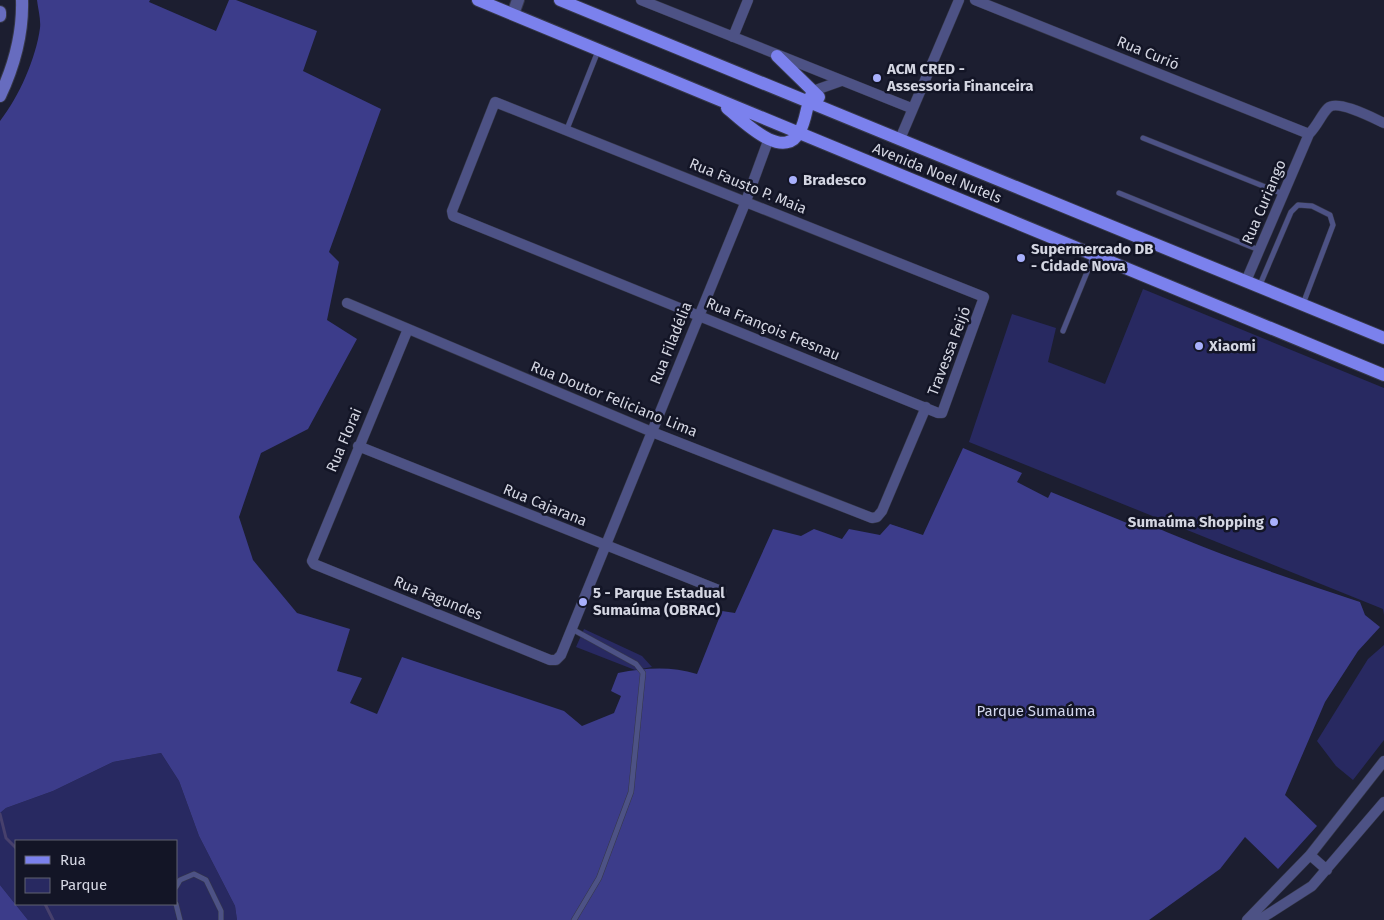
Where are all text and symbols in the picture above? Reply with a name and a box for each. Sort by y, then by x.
street label: Rua Curió [1114,32,1182,74]
place label: ACM CRED - Assessoria Financeira [886,60,1033,95]
marker: ACM CRED - Assessoria Financeira [871,72,883,84]
street label: Avenida Noel Nutels [870,139,1004,207]
street label: Rua Fausto P. Maia [687,154,809,218]
street label: Rua Curiango [1238,157,1290,247]
place label: Bradesco [803,171,866,189]
marker: Bradesco [787,174,799,186]
place label: Supermercado DB - Cidade Nova [1031,240,1154,275]
marker: Supermercado DB - Cidade Nova [1015,252,1027,264]
street label: Rua François Fresnau [703,294,843,364]
street label: Rua Filadélia [646,299,696,387]
street label: Travessa Feijó [924,304,974,398]
place label: Xiaomi [1208,337,1256,355]
marker: Xiaomi [1193,340,1205,352]
street label: Rua Doutor Feliciano Lima [528,357,700,441]
street label: Rua Florai [322,405,366,475]
street label: Rua Cajarana [500,480,590,530]
place label: Sumaúma Shopping [1128,513,1265,531]
marker: Sumaúma Shopping [1268,516,1280,528]
street label: Rua Fagundes [391,572,485,624]
place label: 5 - Parque Estadual Sumaúma (OBRAC) [593,584,725,619]
marker: 5 - Parque Estadual Sumaúma (OBRAC) [577,596,589,608]
park label: Parque Sumaúma [977,702,1095,720]
legend [15,840,178,905]
text: Rua [60,851,86,869]
text: Parque [60,876,107,894]

